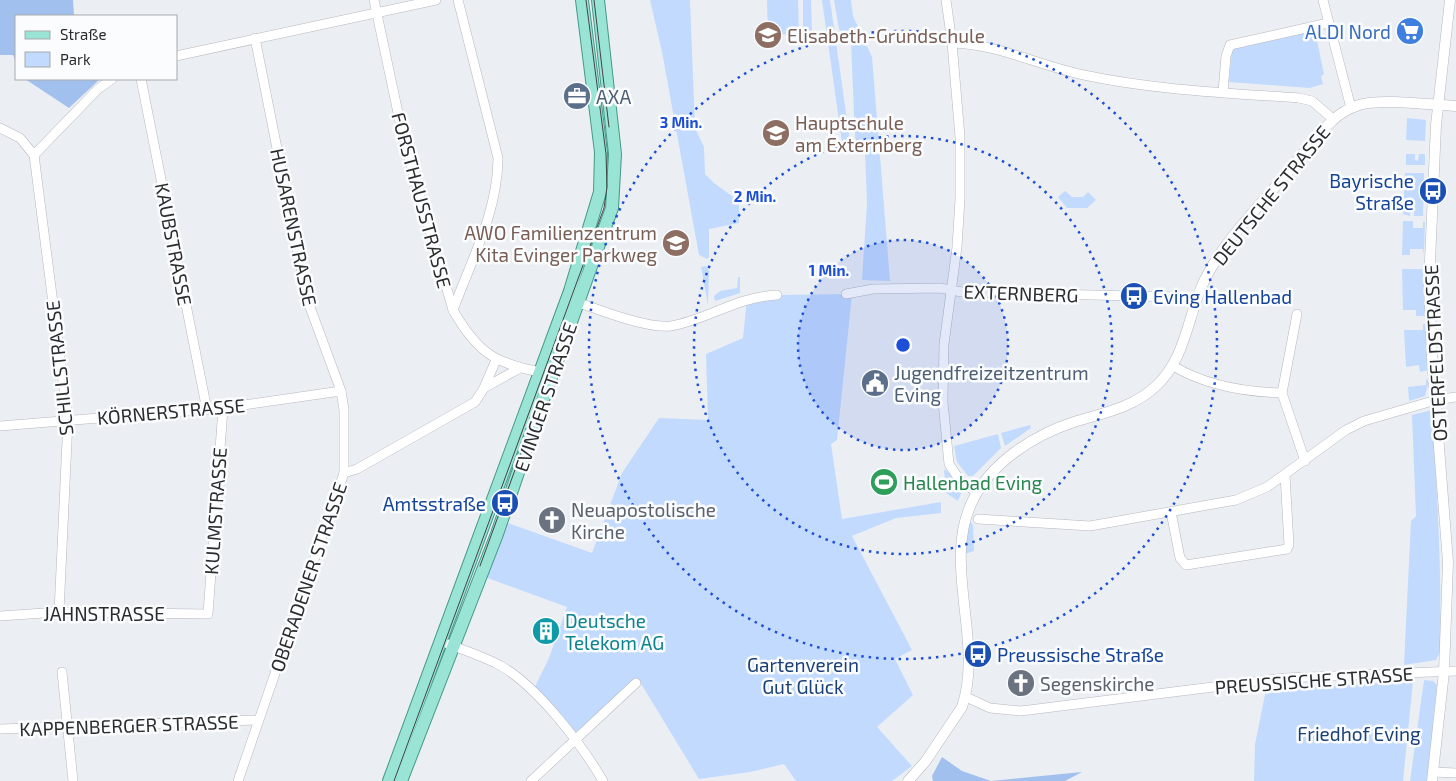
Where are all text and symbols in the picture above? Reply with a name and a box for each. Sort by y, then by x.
legend [15,15,178,80]
supermarket icon: ALDI Nord [1395,16,1425,46]
school or university icon: Elisabeth-Grundschule [753,20,783,50]
place label: ALDI Nord [1305,20,1391,43]
place label: Elisabeth-Grundschule [787,24,985,47]
text: Straße [60,25,106,43]
text: Park [60,50,91,68]
office icon: AXA [562,81,592,111]
place label: AXA [596,85,631,108]
street label: FORSTHAUSSTRASSE [387,110,457,290]
place label: Hauptschule am Externberg [795,111,923,156]
text: 3 Min. [660,113,702,131]
school or university icon: Hauptschule am Externberg [761,118,791,148]
street label: DEUTSCHE STRASSE [1208,120,1334,270]
street label: HUSARENSTRASSE [266,146,322,308]
place label: Bayrische Straße [1329,169,1414,214]
bus stop icon: Bayrische Straße [1418,176,1448,206]
street label: KAUBSTRASSE [151,181,197,307]
text: 2 Min. [734,187,776,205]
place label: AWO Familienzentrum Kita Evinger Parkweg [464,221,657,266]
school or university icon: AWO Familienzentrum Kita Evinger Parkweg [661,228,691,258]
text: 1 Min. [809,261,849,279]
street label: OSTERFELDSTRASSE [1419,264,1451,442]
street label: EXTERNBERG [963,279,1079,307]
bus stop icon: Eving Hallenbad [1119,281,1149,311]
place label: Eving Hallenbad [1153,285,1292,308]
street label: SCHILLSTRASSE [40,299,78,437]
street label: EVINGER STRASSE [509,319,581,475]
centre of rings [894,336,912,354]
place label: Jugendfreizeitzentrum Eving [894,361,1089,406]
public building icon: Jugendfreizeitzentrum Eving [860,368,890,398]
street label: KÖRNERSTRASSE [96,393,246,429]
street label: KULMSTRASSE [199,447,231,575]
sports icon: Hallenbad Eving [869,467,899,497]
place label: Hallenbad Eving [903,471,1042,494]
street label: OBERADENER STRASSE [265,479,351,675]
bus stop icon: Amtsstraße [490,488,520,518]
place label: Amtsstraße [383,492,486,515]
place label: Neuapostolische Kirche [571,498,716,543]
church icon: Neuapostolische Kirche [537,505,567,535]
street label: JAHNSTRASSE [43,602,165,625]
place label: Deutsche Telekom AG [565,609,664,654]
building icon: Deutsche Telekom AG [531,616,561,646]
bus stop icon: Preussische Straße [963,639,993,669]
place label: Preussische Straße [997,643,1164,666]
park label: Gartenverein Gut Glück [747,653,859,698]
street label: PREUSSISCHE STRASSE [1214,662,1414,698]
church icon: Segenskirche [1006,668,1036,698]
place label: Segenskirche [1040,672,1155,695]
street label: KAPPENBERGER STRASSE [19,710,239,740]
park label: Friedhof Eving [1297,722,1421,745]

